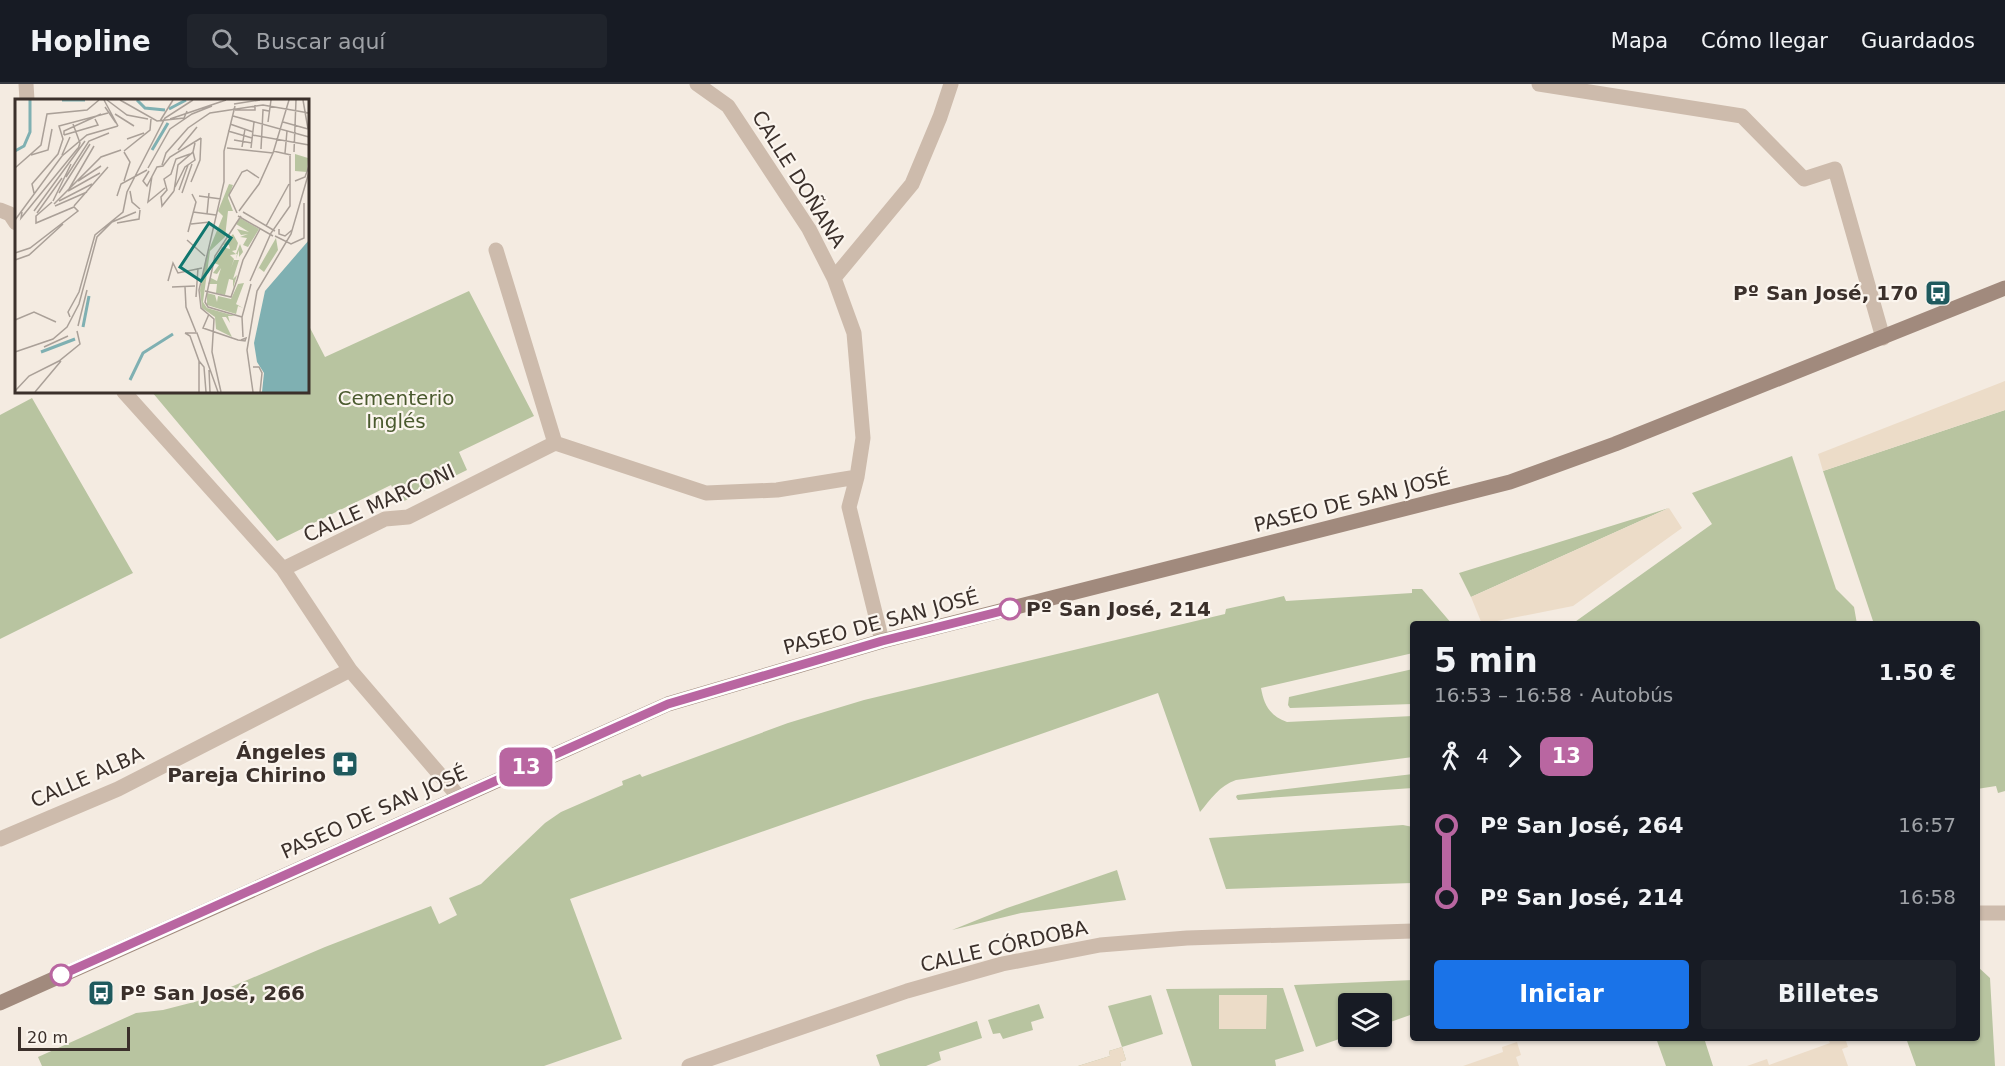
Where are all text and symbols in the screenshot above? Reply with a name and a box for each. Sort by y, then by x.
search box [187,14,607,68]
text: Hopline [30,25,151,58]
icon: search [208,25,241,58]
text: Buscar aquí [256,29,385,54]
text: Mapa [1611,29,1668,53]
text: Cómo llegar [1701,29,1828,53]
text: Guardados [1861,29,1975,53]
inset map [15,99,309,393]
street label: CALLE DOÑANA [747,106,851,252]
bus stop icon: Pº San José, 170 [1923,278,1953,308]
place label: Pº San José, 170 [1733,281,1918,305]
park label: Cementerio Inglés [338,386,454,433]
street label: CALLE MARCONI [300,459,458,547]
street label: PASEO DE SAN JOSÉ [1251,465,1453,537]
street label: PASEO DE SAN JOSÉ [781,584,981,660]
place label: Pº San José, 214 [1026,597,1211,621]
marker: Pº San José, 214 [999,598,1021,620]
text: 5 min [1434,641,1538,680]
text: 1.50 € [1879,660,1956,685]
text: 16:53 – 16:58 · Autobús [1434,683,1673,707]
place label: Ángeles Pareja Chirino [167,740,326,787]
icon: walk [1434,740,1467,773]
icon: forward [1498,740,1531,773]
street label: CALLE ALBA [27,741,148,813]
text: 4 [1476,744,1489,768]
text: 13 [1552,744,1581,768]
line badge: 13 [499,748,553,786]
pharmacy icon: Ángeles Pareja Chirino [330,749,360,779]
text: 13 [511,755,541,779]
street label: PASEO DE SAN JOSÉ [277,760,471,864]
text: Pº San José, 264 [1480,813,1683,838]
text: 16:57 [1898,813,1956,837]
text: Pº San José, 214 [1480,885,1683,910]
text: 16:58 [1898,885,1956,909]
street label: CALLE CÓRDOBA [918,915,1090,977]
button: Iniciar [1434,960,1689,1029]
button: Billetes [1701,960,1956,1029]
unlabelled marker [50,964,72,986]
bus stop icon: Pº San José, 266 [86,978,116,1008]
place label: Pº San José, 266 [120,981,305,1005]
map controls [1338,993,1392,1047]
button: layers [1338,993,1392,1047]
scale bar [18,1024,130,1052]
text: 20 m [27,1028,68,1047]

